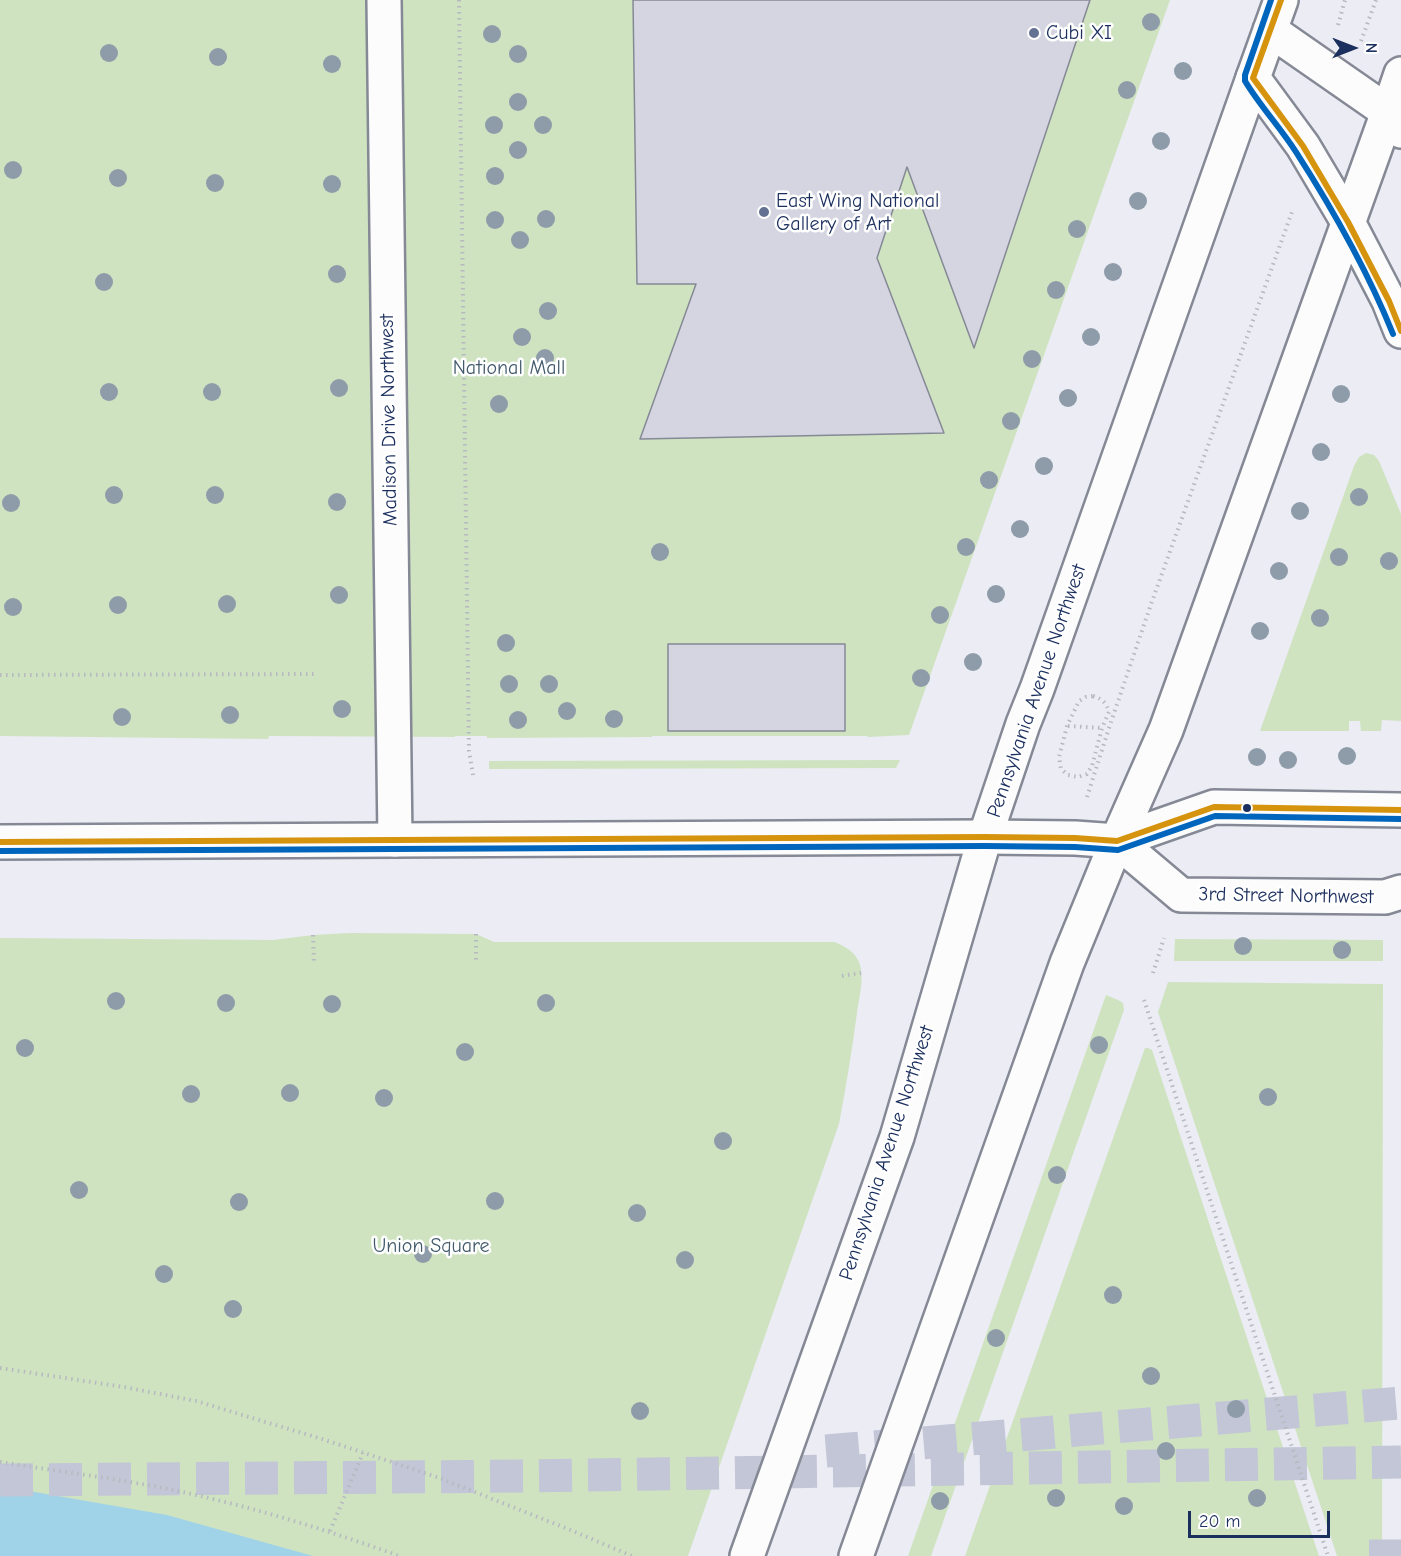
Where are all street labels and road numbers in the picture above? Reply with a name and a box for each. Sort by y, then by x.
street label: Madison Drive Northwest [375,314,403,526]
street label: Pennsylvania Avenue Northwest [982,561,1092,821]
street label: 3rd Street Northwest [1198,882,1374,910]
street label: Pennsylvania Avenue Northwest [834,1023,940,1283]

